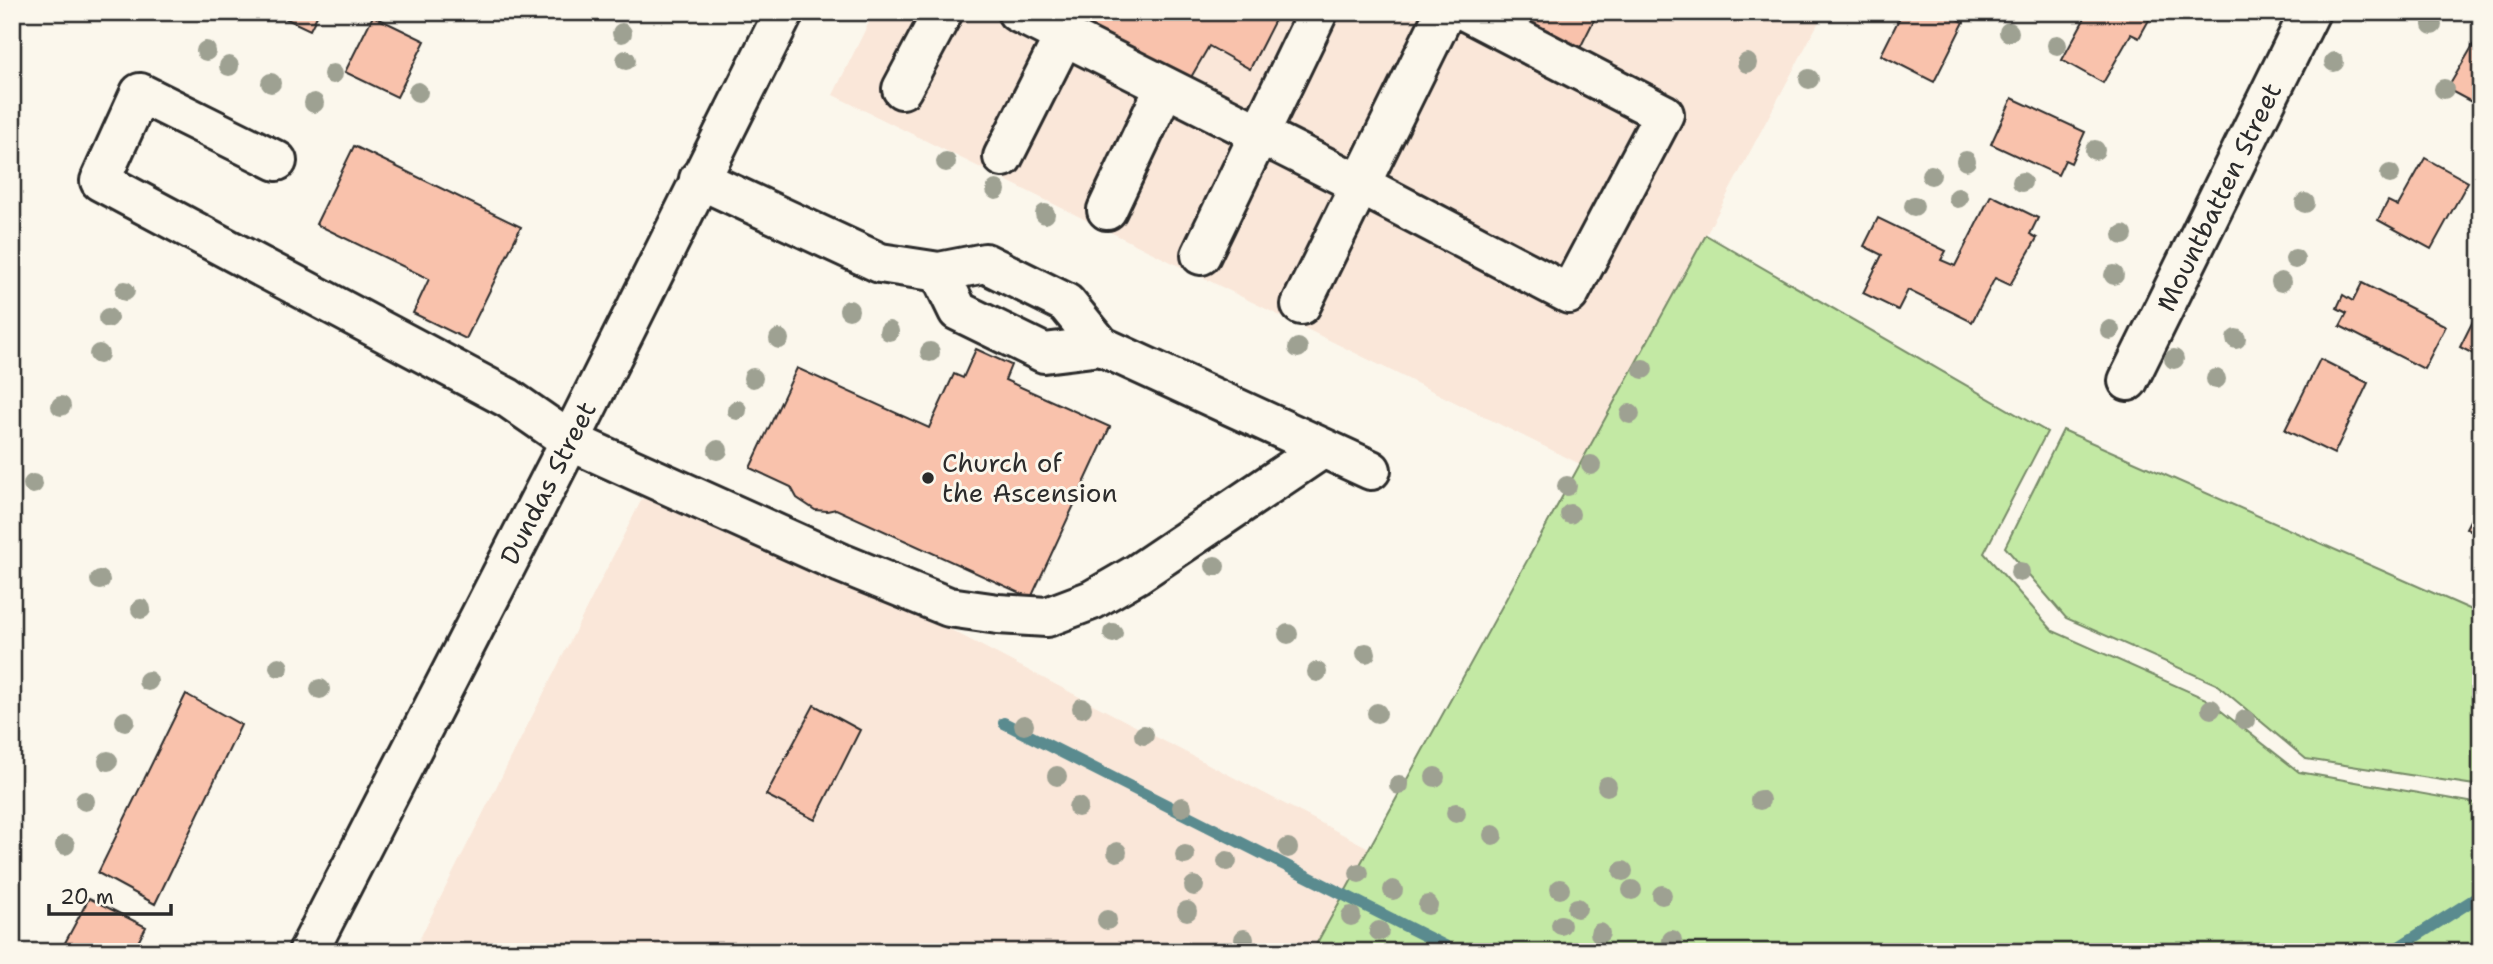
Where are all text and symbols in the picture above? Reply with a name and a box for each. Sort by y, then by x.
street label: Mountbatten Street [2148,77,2289,317]
street label: Dundas Street [491,395,604,570]
place label: Church of the Ascension [942,445,1117,510]
marker: Church of the Ascension [920,470,936,486]
scale bar [49,873,172,917]
text: 20 m [60,883,114,911]

